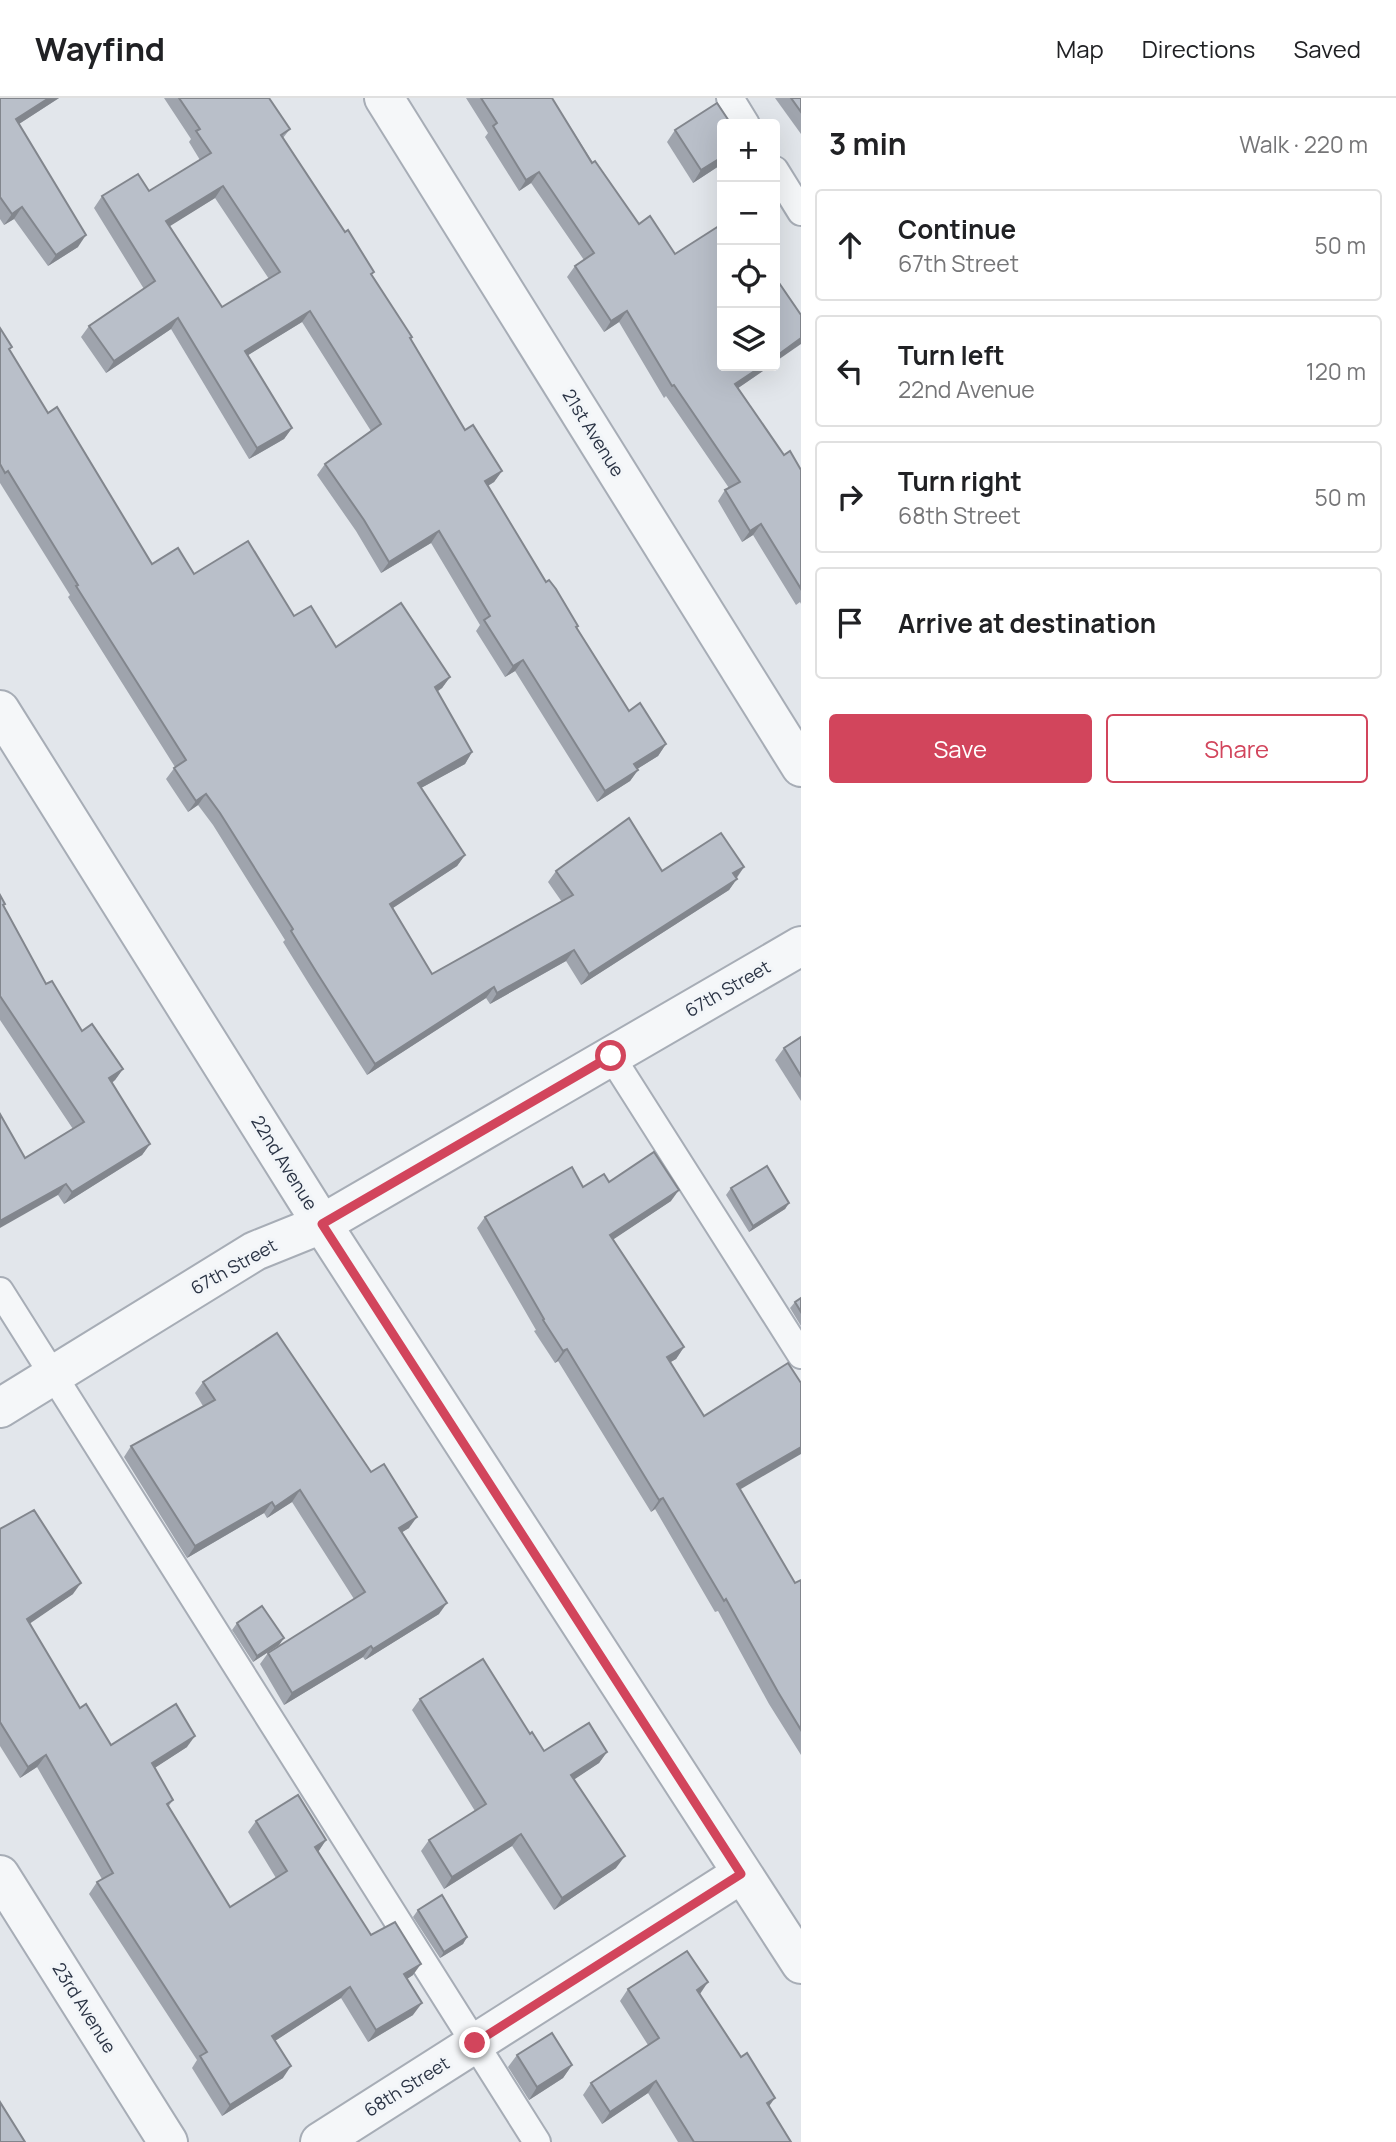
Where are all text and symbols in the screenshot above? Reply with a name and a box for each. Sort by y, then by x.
text: Wayfind [35,26,165,71]
text: Map [1056,32,1104,65]
text: Directions [1142,32,1255,65]
text: Saved [1293,32,1361,65]
map controls [717,119,780,371]
button: + [717,119,780,182]
text: 3 min [829,123,907,164]
text: Walk · 220 m [1239,128,1368,160]
button: − [717,182,780,245]
text: Continue [898,211,1016,247]
icon: ahead [831,226,869,264]
text: 50 m [1315,229,1366,261]
button: locate [717,245,780,308]
text: 67th Street [898,247,1019,279]
button: layers [717,308,780,371]
text: Turn left [898,337,1005,373]
icon: left [831,352,869,390]
text: 120 m [1306,355,1366,387]
text: 22nd Avenue [898,373,1035,405]
street label: 21st Avenue [557,384,630,481]
text: Turn right [898,463,1022,499]
icon: right [831,478,869,516]
text: 50 m [1315,481,1366,513]
text: 68th Street [898,499,1021,531]
icon: arrive [831,604,869,642]
text: Arrive at destination [898,605,1156,641]
button: Save [829,714,1092,783]
button: Share [1106,714,1368,783]
street label: 67th Street [681,954,774,1022]
route start [595,1040,626,1071]
street label: 22nd Avenue [246,1111,323,1214]
street label: 67th Street [186,1233,281,1300]
street label: 23rd Avenue [48,1958,122,2057]
route end [459,2027,490,2058]
street label: 68th Street [359,2051,454,2122]

